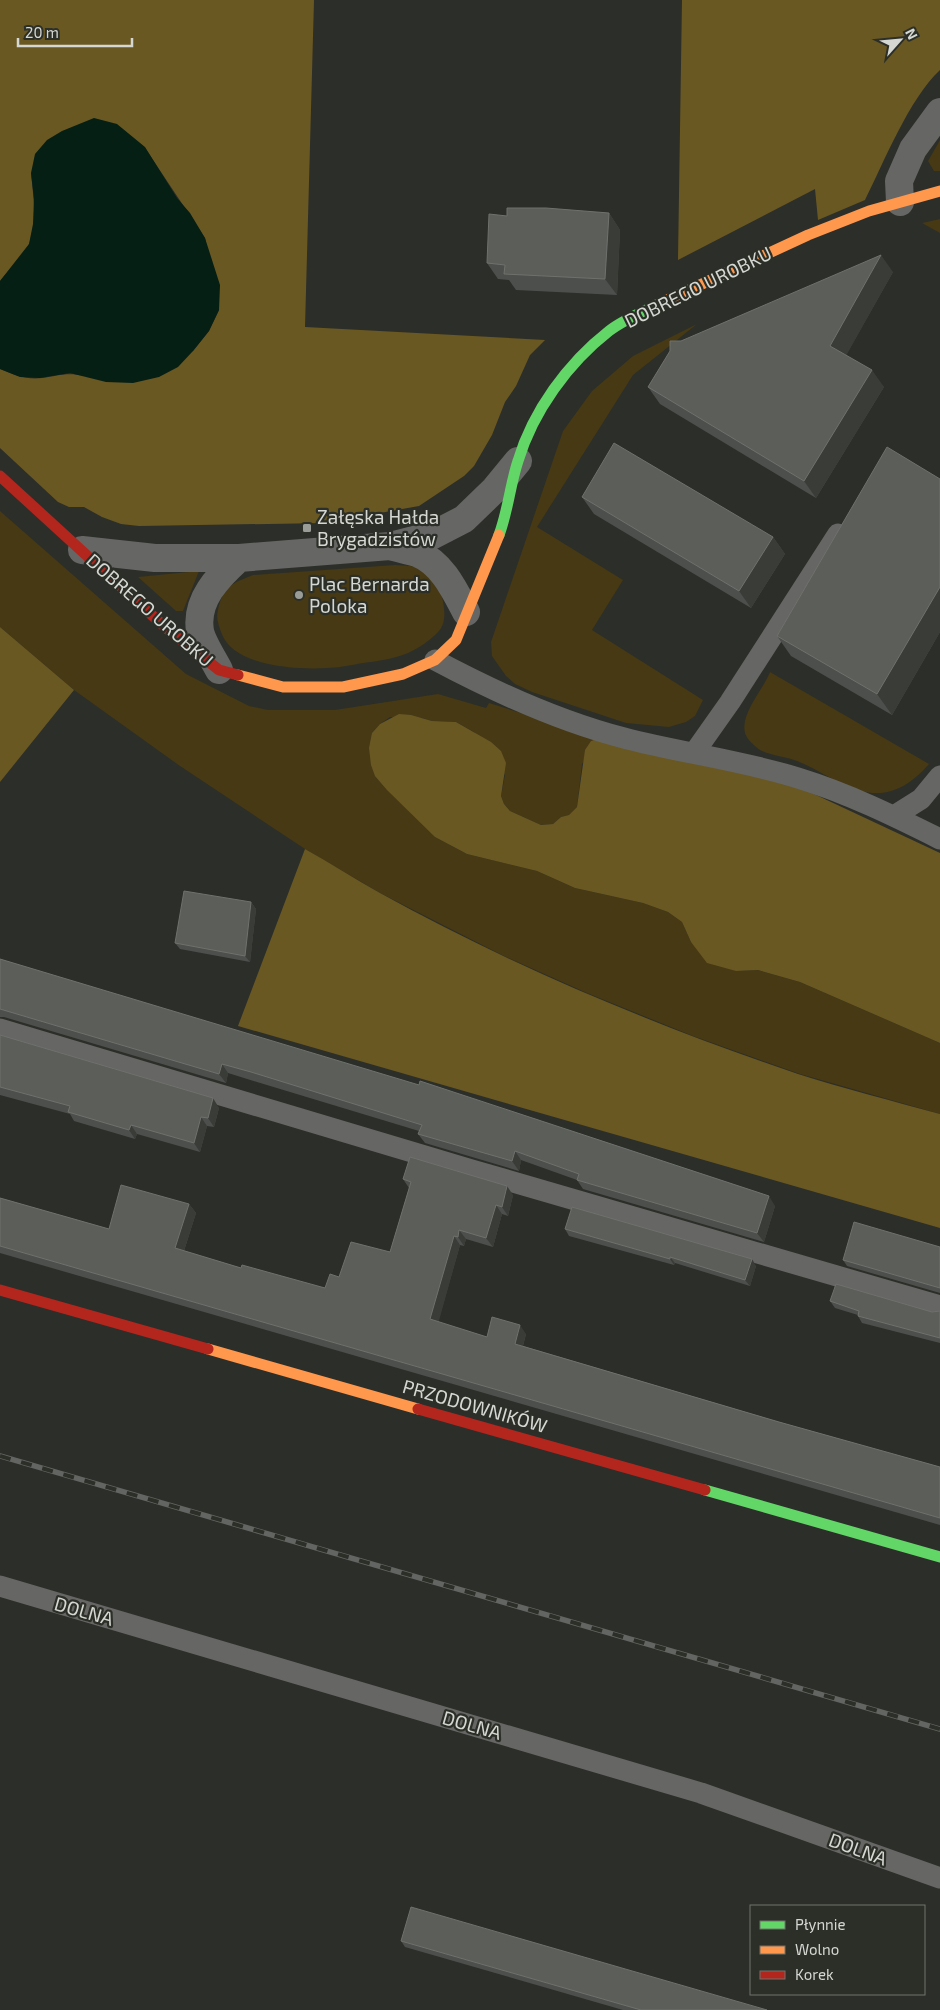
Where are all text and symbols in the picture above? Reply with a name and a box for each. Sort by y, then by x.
scale bar [18,15,131,47]
north arrow [875,15,925,65]
text: 20 m [25,23,59,41]
text: N [902,26,922,42]
street label: DOBREGO UROBKU [620,241,775,332]
place label: Załęska Hałda Brygadzistów [317,505,439,550]
marker: Załęska Hałda Brygadzistów [301,522,313,534]
street label: DOBREGO UROBKU [82,548,219,671]
place label: Plac Bernarda Poloka [309,572,430,617]
marker: Plac Bernarda Poloka [293,589,305,601]
street label: PRZODOWNIKÓW [400,1374,550,1437]
street label: DOLNA [52,1591,116,1630]
street label: DOLNA [440,1705,504,1744]
street label: DOLNA [826,1827,891,1870]
legend [750,1905,925,1995]
text: Płynnie [795,1915,846,1933]
text: Wolno [795,1940,839,1958]
text: Korek [795,1965,834,1983]

